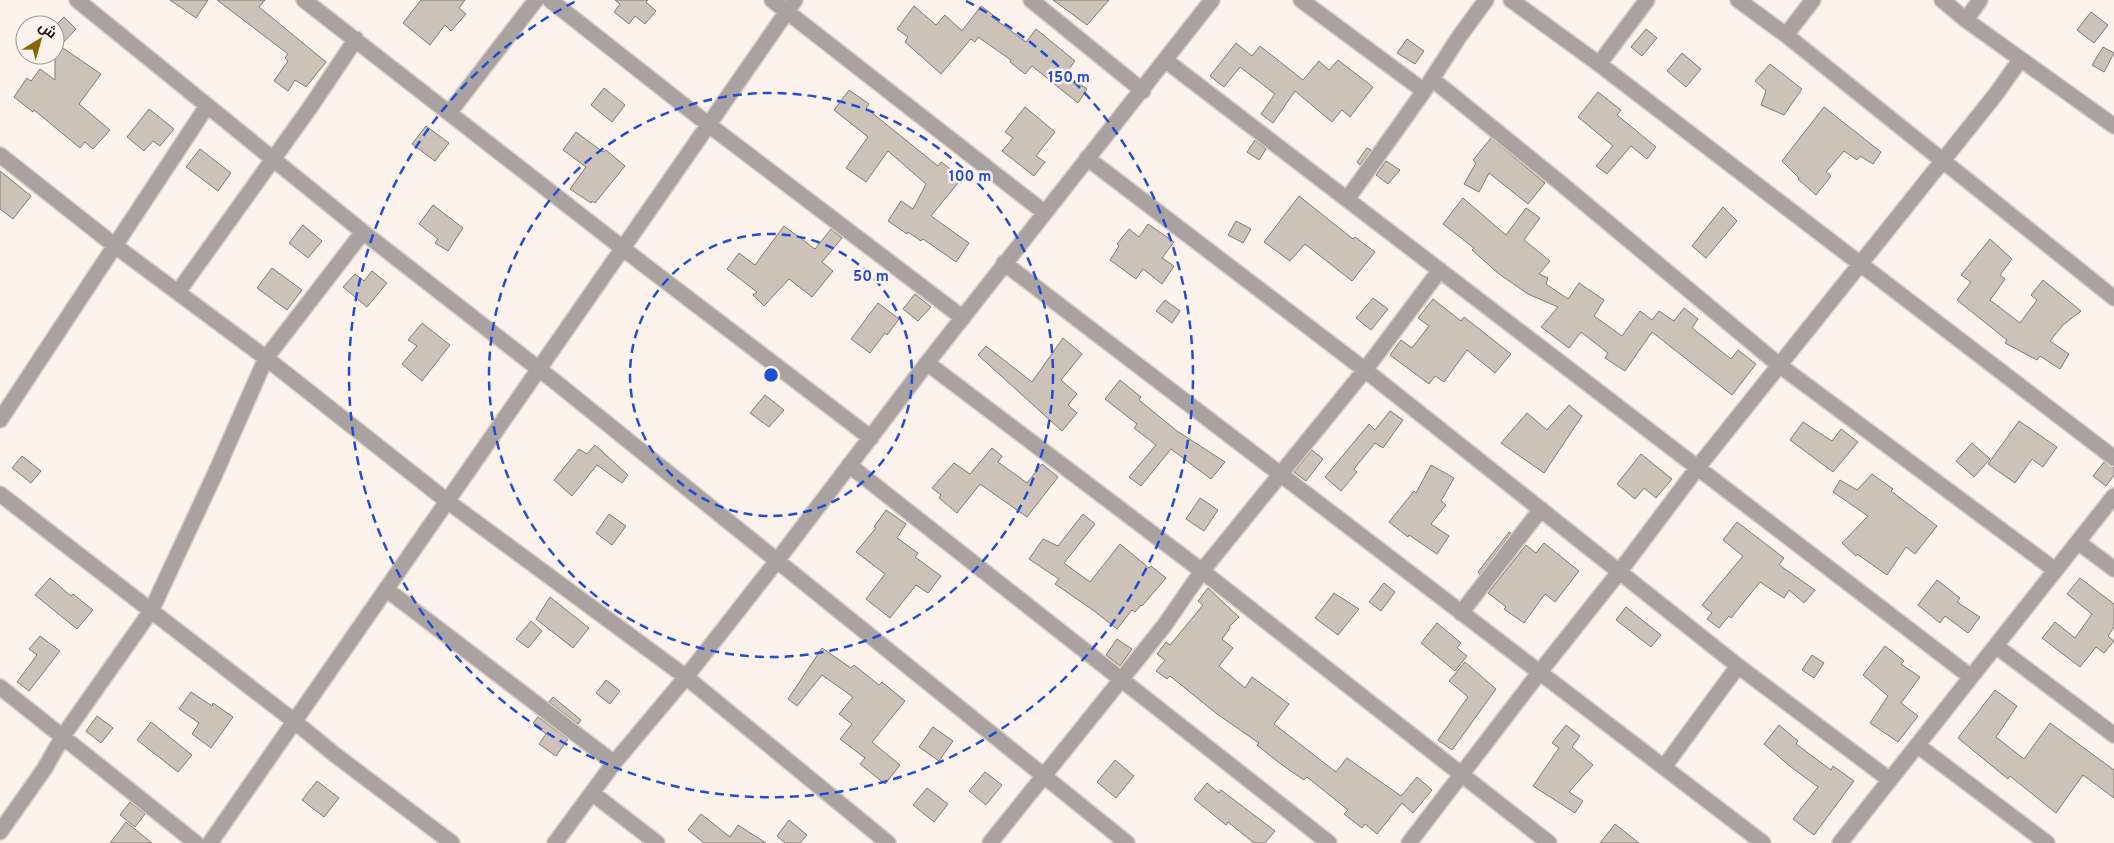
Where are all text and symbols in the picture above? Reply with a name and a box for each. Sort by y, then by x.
north arrow [15,15,65,65]
text: ش [35,18,60,43]
text: 150 m [1048,69,1090,88]
text: 100 m [949,168,991,187]
text: 50 m [853,268,889,287]
centre of rings [762,366,780,384]

